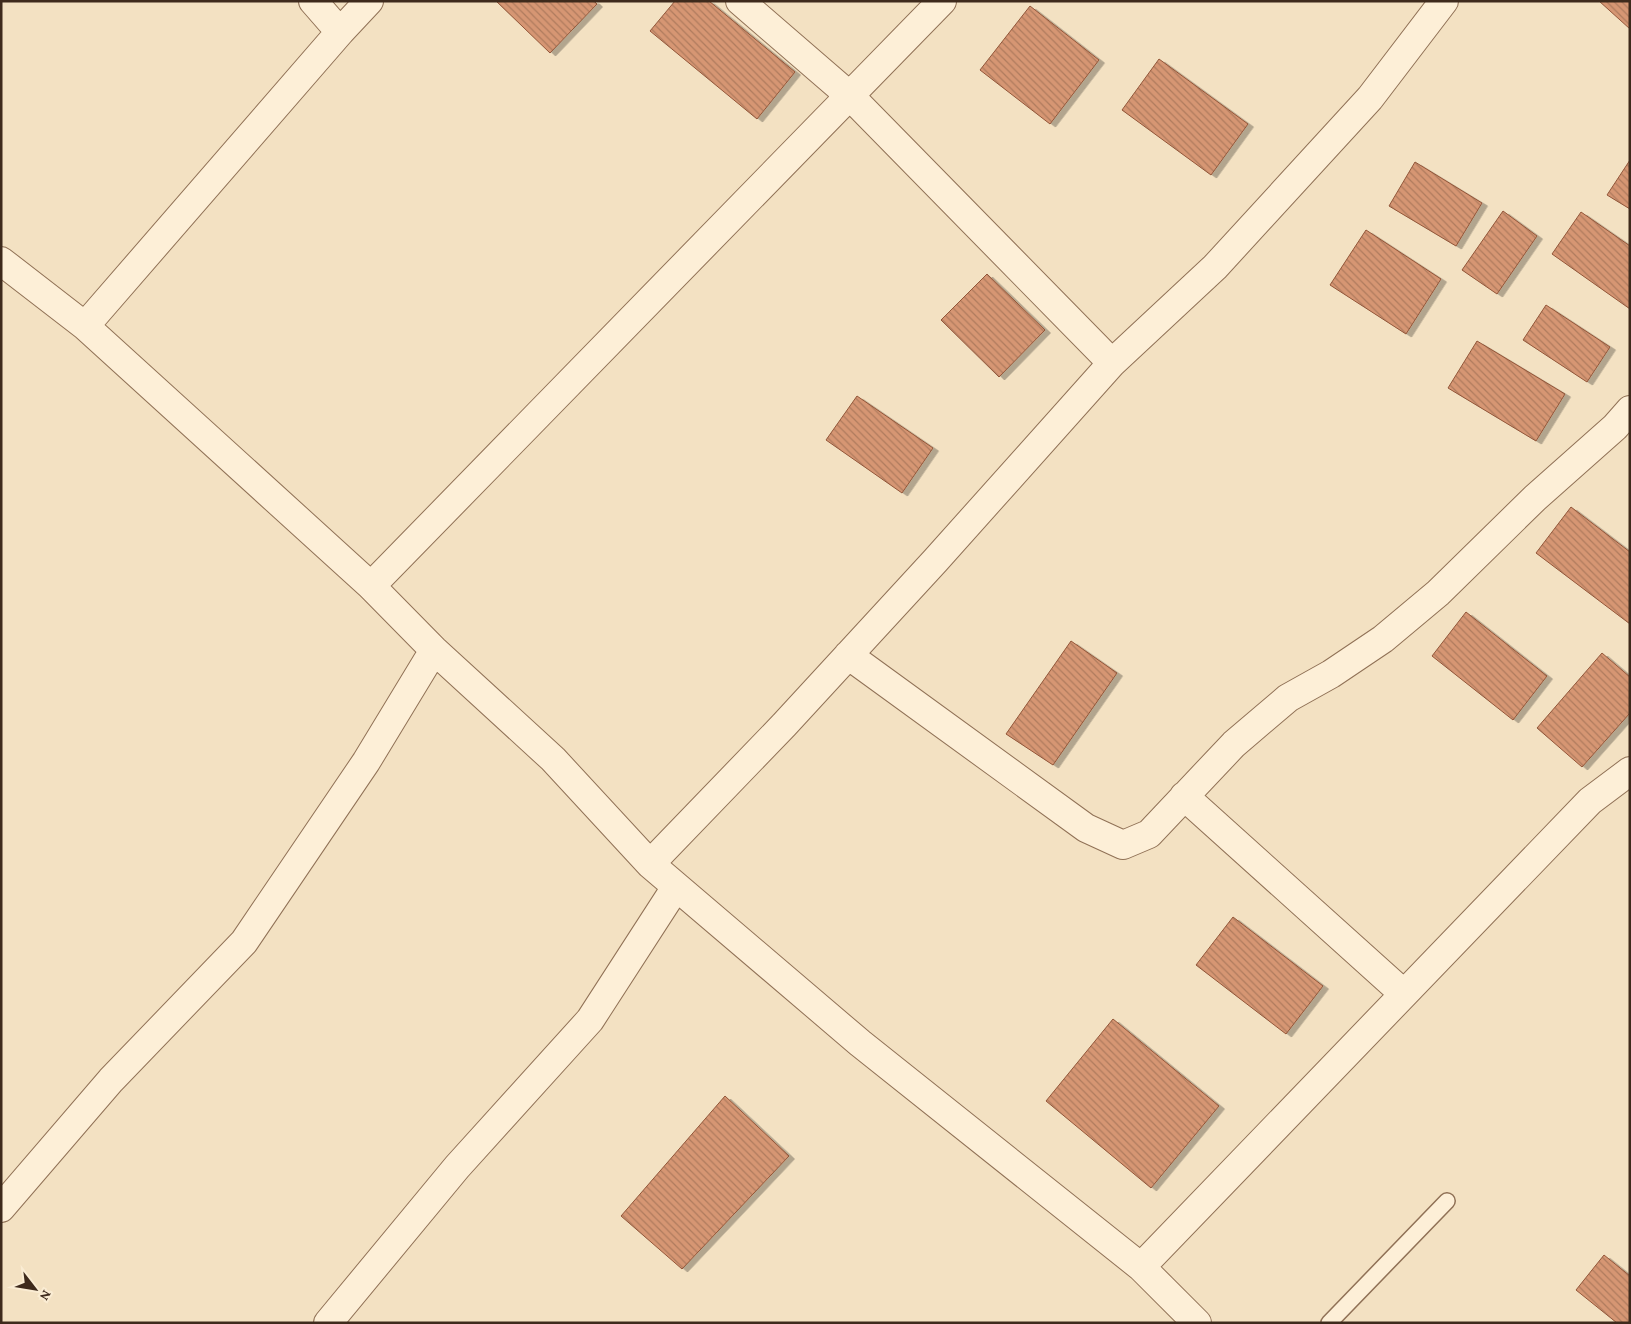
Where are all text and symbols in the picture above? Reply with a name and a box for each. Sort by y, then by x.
north arrow [10,1264,60,1314]
text: N [37,1287,55,1304]

